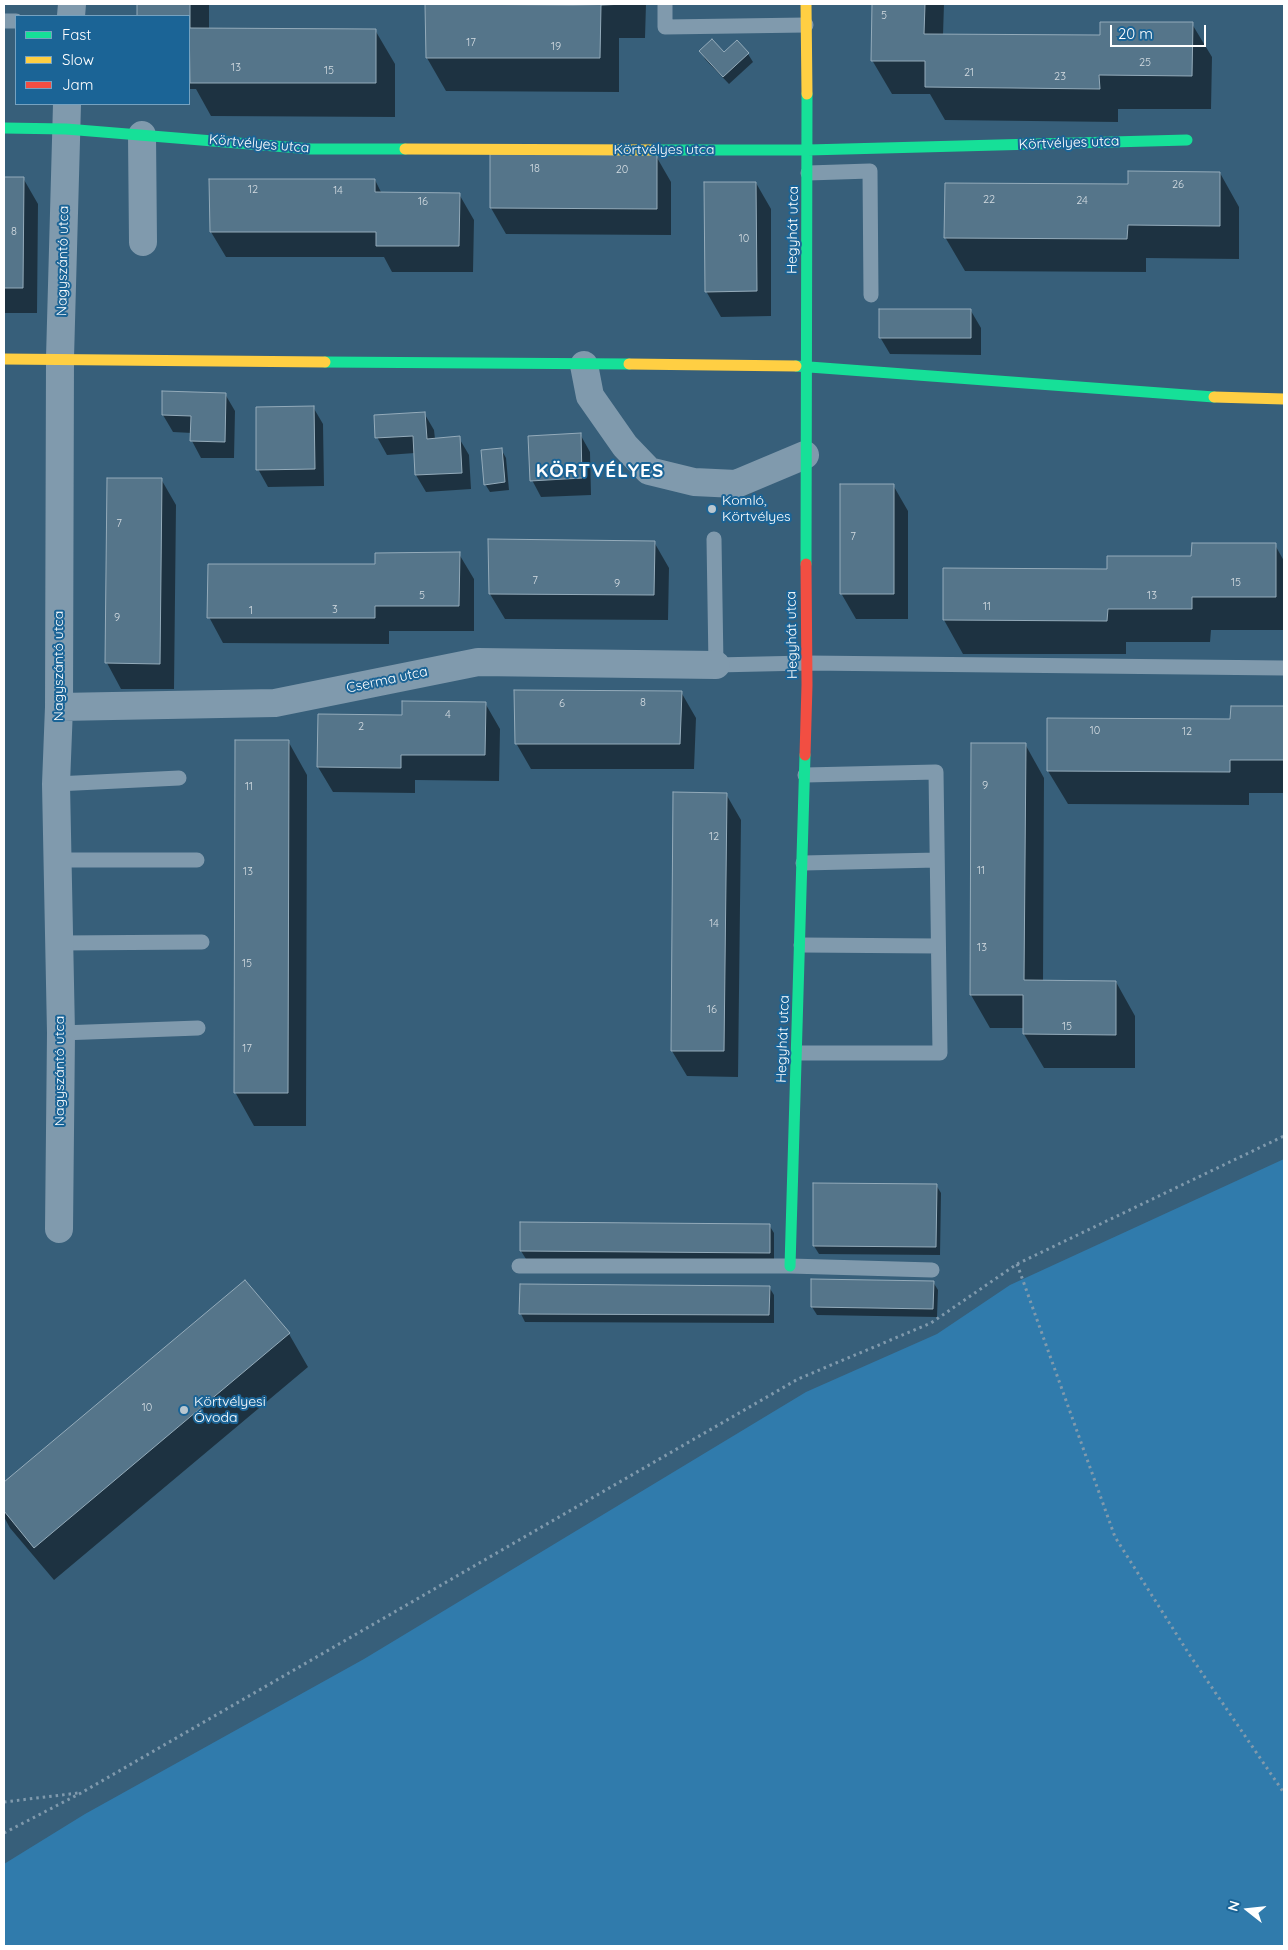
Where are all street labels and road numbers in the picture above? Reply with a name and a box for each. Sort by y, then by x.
street label: Körtvélyes utca [208,131,310,157]
street label: Körtvélyes utca [1018,133,1120,153]
street label: Körtvélyes utca [614,142,714,158]
street label: Hegyhát utca [784,186,802,274]
street label: Nagyszántó utca [54,206,72,316]
street label: Hegyhát utca [783,591,801,679]
street label: Nagyszántó utca [51,611,67,721]
street label: Cserma utca [345,663,429,697]
street label: Hegyhát utca [773,995,793,1083]
street label: Nagyszántó utca [52,1016,68,1126]

